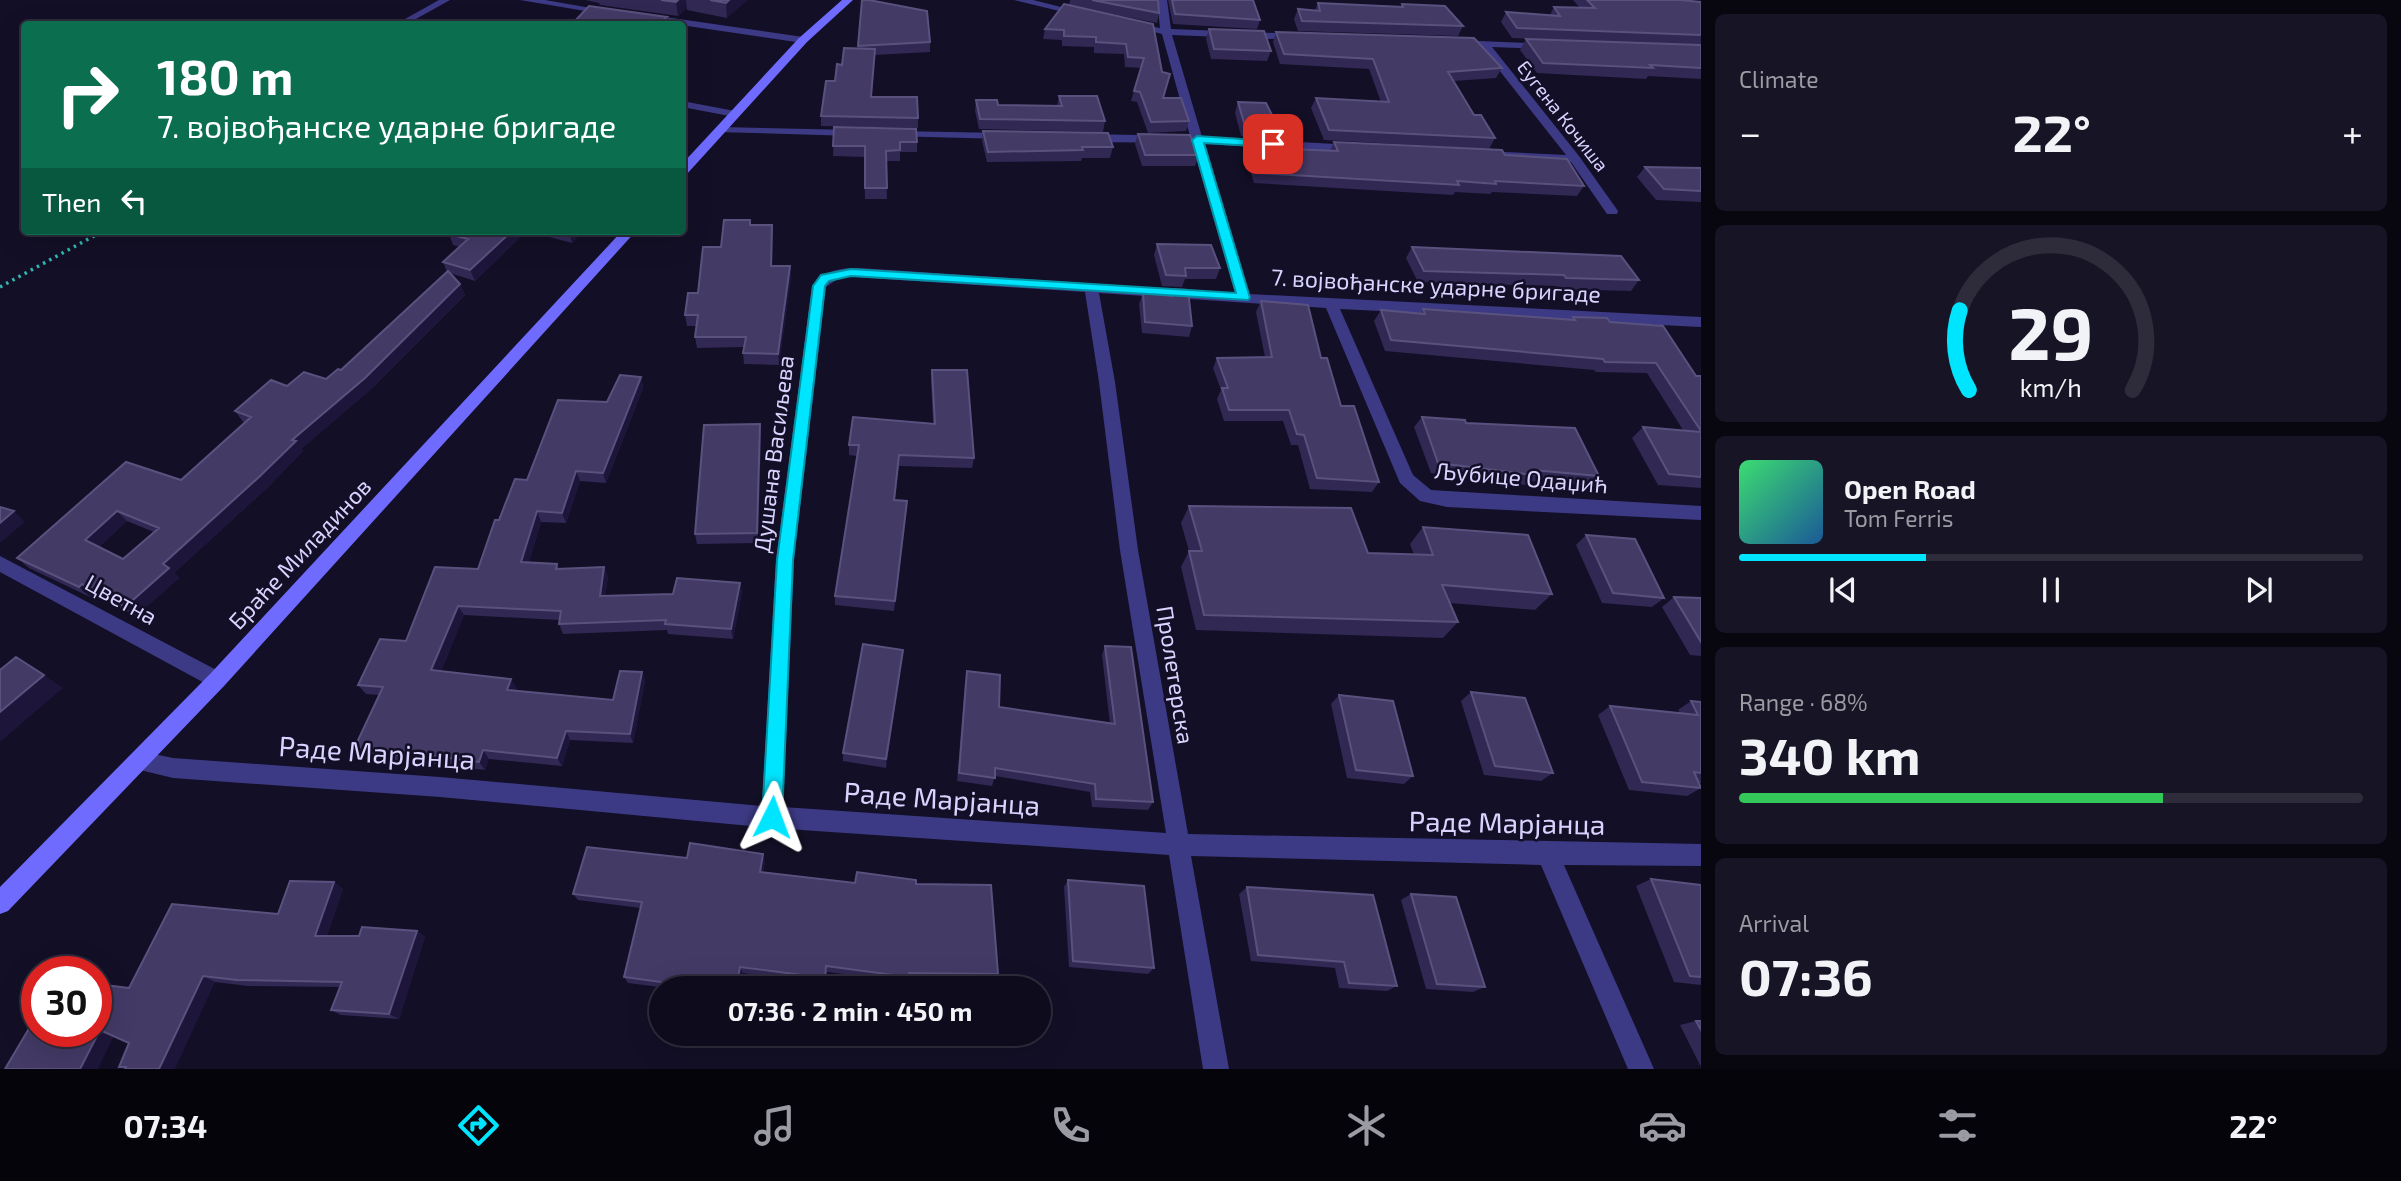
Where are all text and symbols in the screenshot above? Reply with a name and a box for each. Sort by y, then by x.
text: 180 m [157,46,293,105]
icon: right [42,49,133,140]
street label: Еугена Кочиша [1512,56,1614,176]
text: Climate [1739,65,1819,93]
text: 22° [2012,100,2091,162]
text: 7. војвођанске ударне бригаде [157,106,616,144]
text: − [1739,109,1761,155]
text: + [2342,109,2363,155]
pin [1243,114,1303,174]
icon: arrive [1254,125,1292,163]
icon: left [115,182,153,220]
text: Then [42,186,101,217]
street label: 7. војвођанске ударне бригаде [1270,262,1602,309]
text: 29 [2008,287,2094,375]
street label: Душана Васиљева [747,354,800,554]
text: km/h [2020,371,2082,401]
street label: Љубице Одаџић [1433,455,1609,500]
street label: Браће Миладинов [222,472,376,635]
text: Open Road [1844,473,1976,504]
text: Tom Ferris [1844,504,1953,532]
street label: Цветна [81,568,162,630]
icon: previous [1824,571,1862,609]
icon: pause [2032,571,2070,609]
icon: next [2240,571,2278,609]
street label: Пролетерска [1151,604,1201,746]
text: Range · 68% [1739,688,1868,716]
text: 340 km [1739,723,1921,785]
street label: Раде Марјанца [278,728,476,776]
street label: Раде Марјанца [843,774,1041,822]
position arrow [735,780,809,854]
street label: Раде Марјанца [1408,803,1606,841]
text: Arrival [1739,909,1809,937]
text: 07:36 [1739,944,1873,1006]
speed limit sign: 30 [21,956,112,1047]
text: 07:36 · 2 min · 450 m [728,995,972,1026]
icon: directions [454,1101,503,1150]
icon: music [750,1101,799,1150]
icon: phone [1046,1101,1095,1150]
icon: climate [1342,1101,1391,1150]
icon: car [1638,1101,1687,1150]
icon: filters [1933,1101,1982,1150]
text: 07:34 [123,1106,207,1144]
text: 22° [2229,1106,2277,1144]

